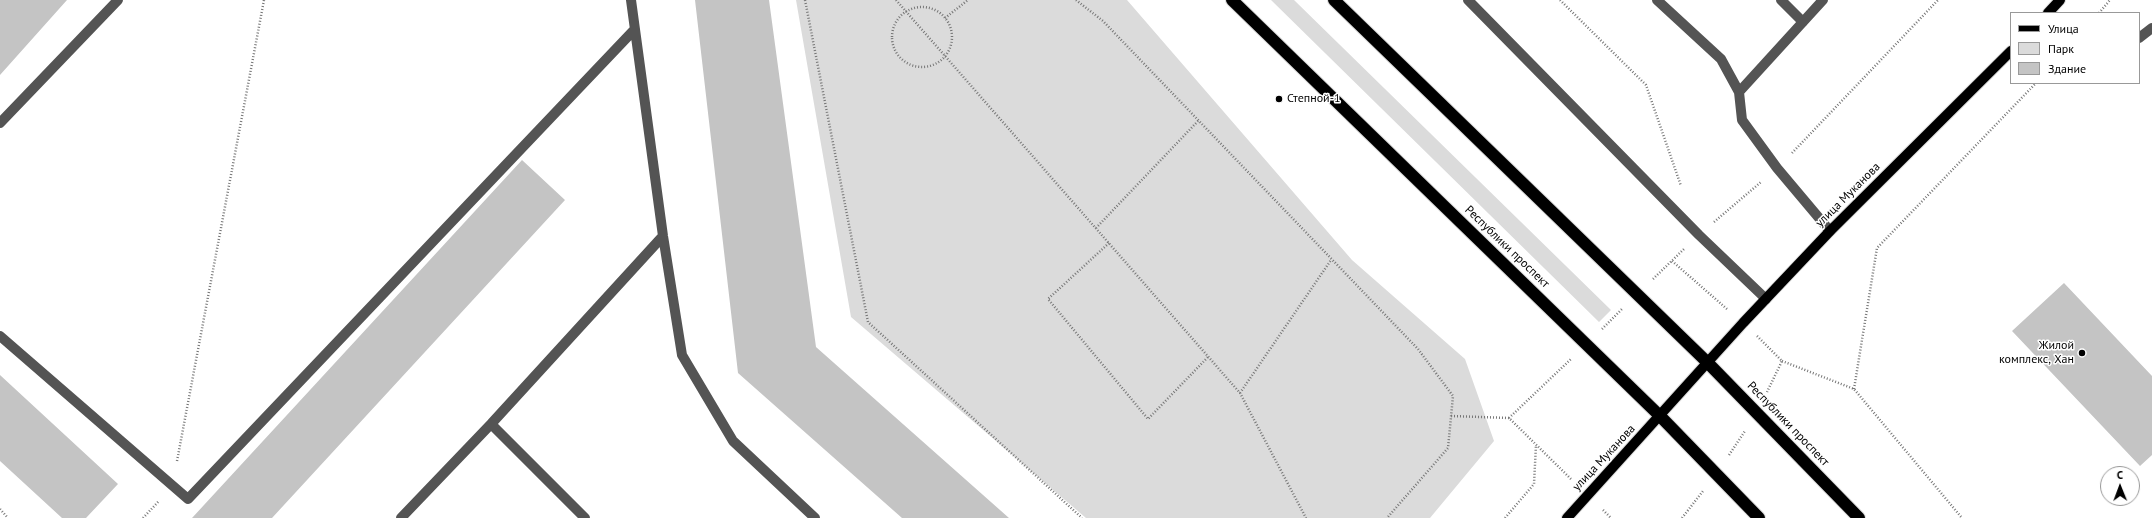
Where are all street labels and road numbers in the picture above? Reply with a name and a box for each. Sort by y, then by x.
street label: улица Муканова [1813,160,1883,230]
street label: Республики проспект [1462,203,1552,291]
street label: Республики проспект [1744,379,1832,469]
street label: улица Муканова [1570,422,1638,494]

